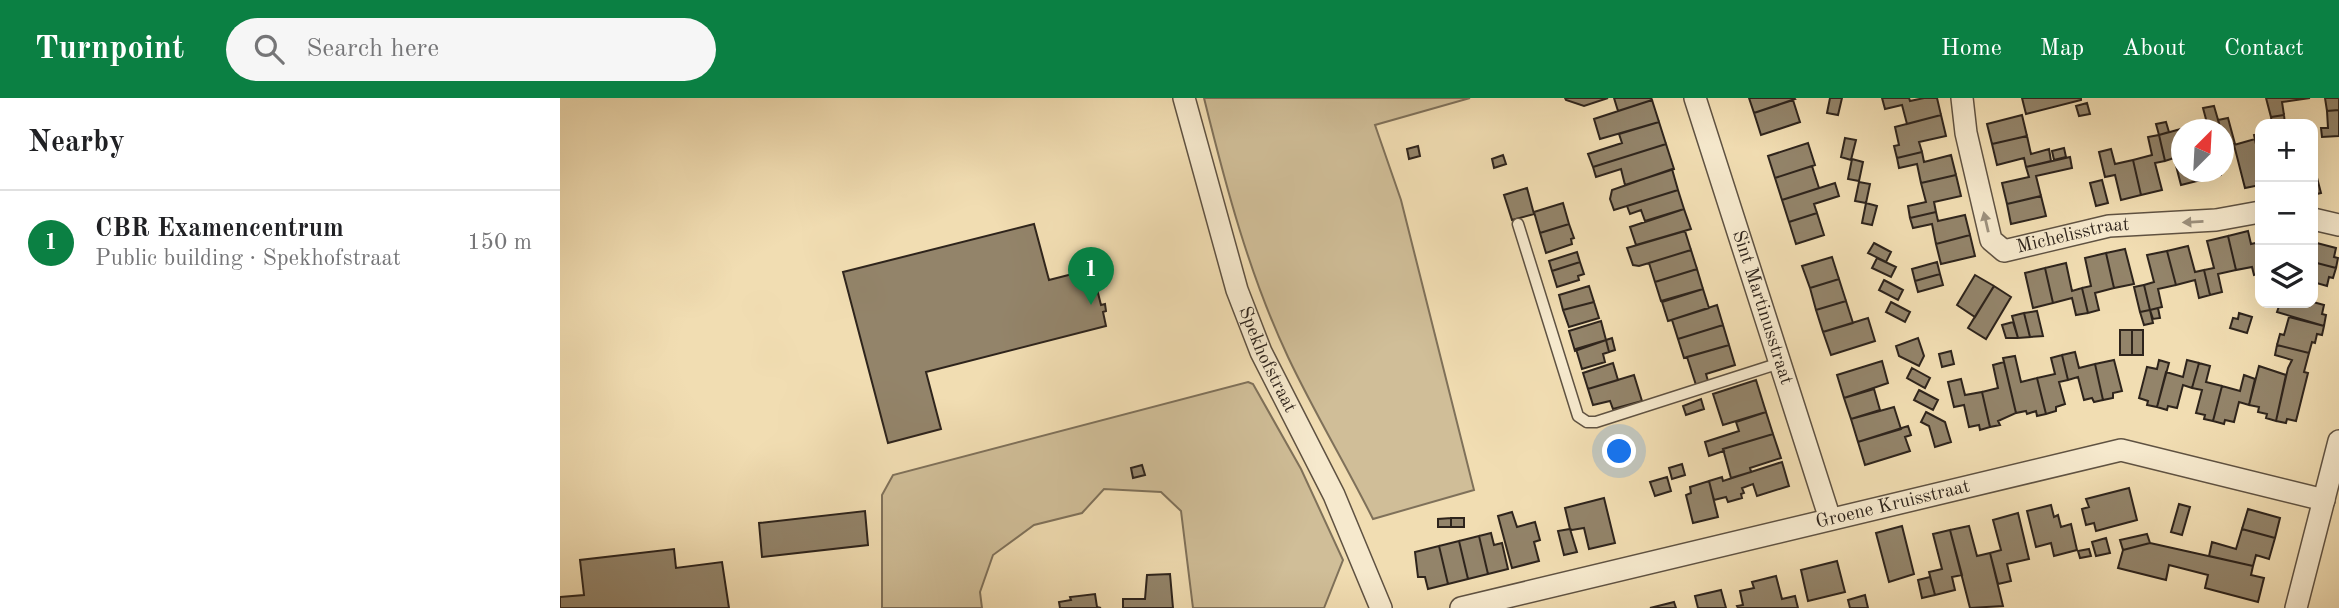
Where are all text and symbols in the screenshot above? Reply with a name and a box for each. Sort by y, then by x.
search box [226,18,716,81]
icon: search [250,30,288,68]
text: Turnpoint [35,33,184,66]
text: Search here [306,36,439,62]
text: Home [1941,37,2002,61]
text: Map [2040,37,2084,61]
text: About [2122,37,2186,61]
text: Contact [2224,37,2304,61]
north arrow [2171,119,2234,182]
map controls [2255,119,2318,308]
button: + [2255,119,2318,182]
text: Nearby [28,128,125,158]
button: − [2255,182,2318,245]
one-way arrow [1981,211,1992,233]
street label: Michelisstraat [2015,215,2130,257]
text: CBR Examencentrum [95,216,344,242]
one-way arrow [2182,216,2204,227]
street label: Sint Martinusstraat [1729,228,1796,387]
text: 1 [44,231,58,254]
text: 150 m [467,231,532,254]
button: layers [2255,245,2318,308]
text: Public building · Spekhofstraat [95,247,401,270]
pin: 1 [1068,247,1114,305]
street label: Spekhofstraat [1235,304,1300,416]
your location [1602,434,1636,468]
street label: Groene Kruisstraat [1814,477,1972,532]

